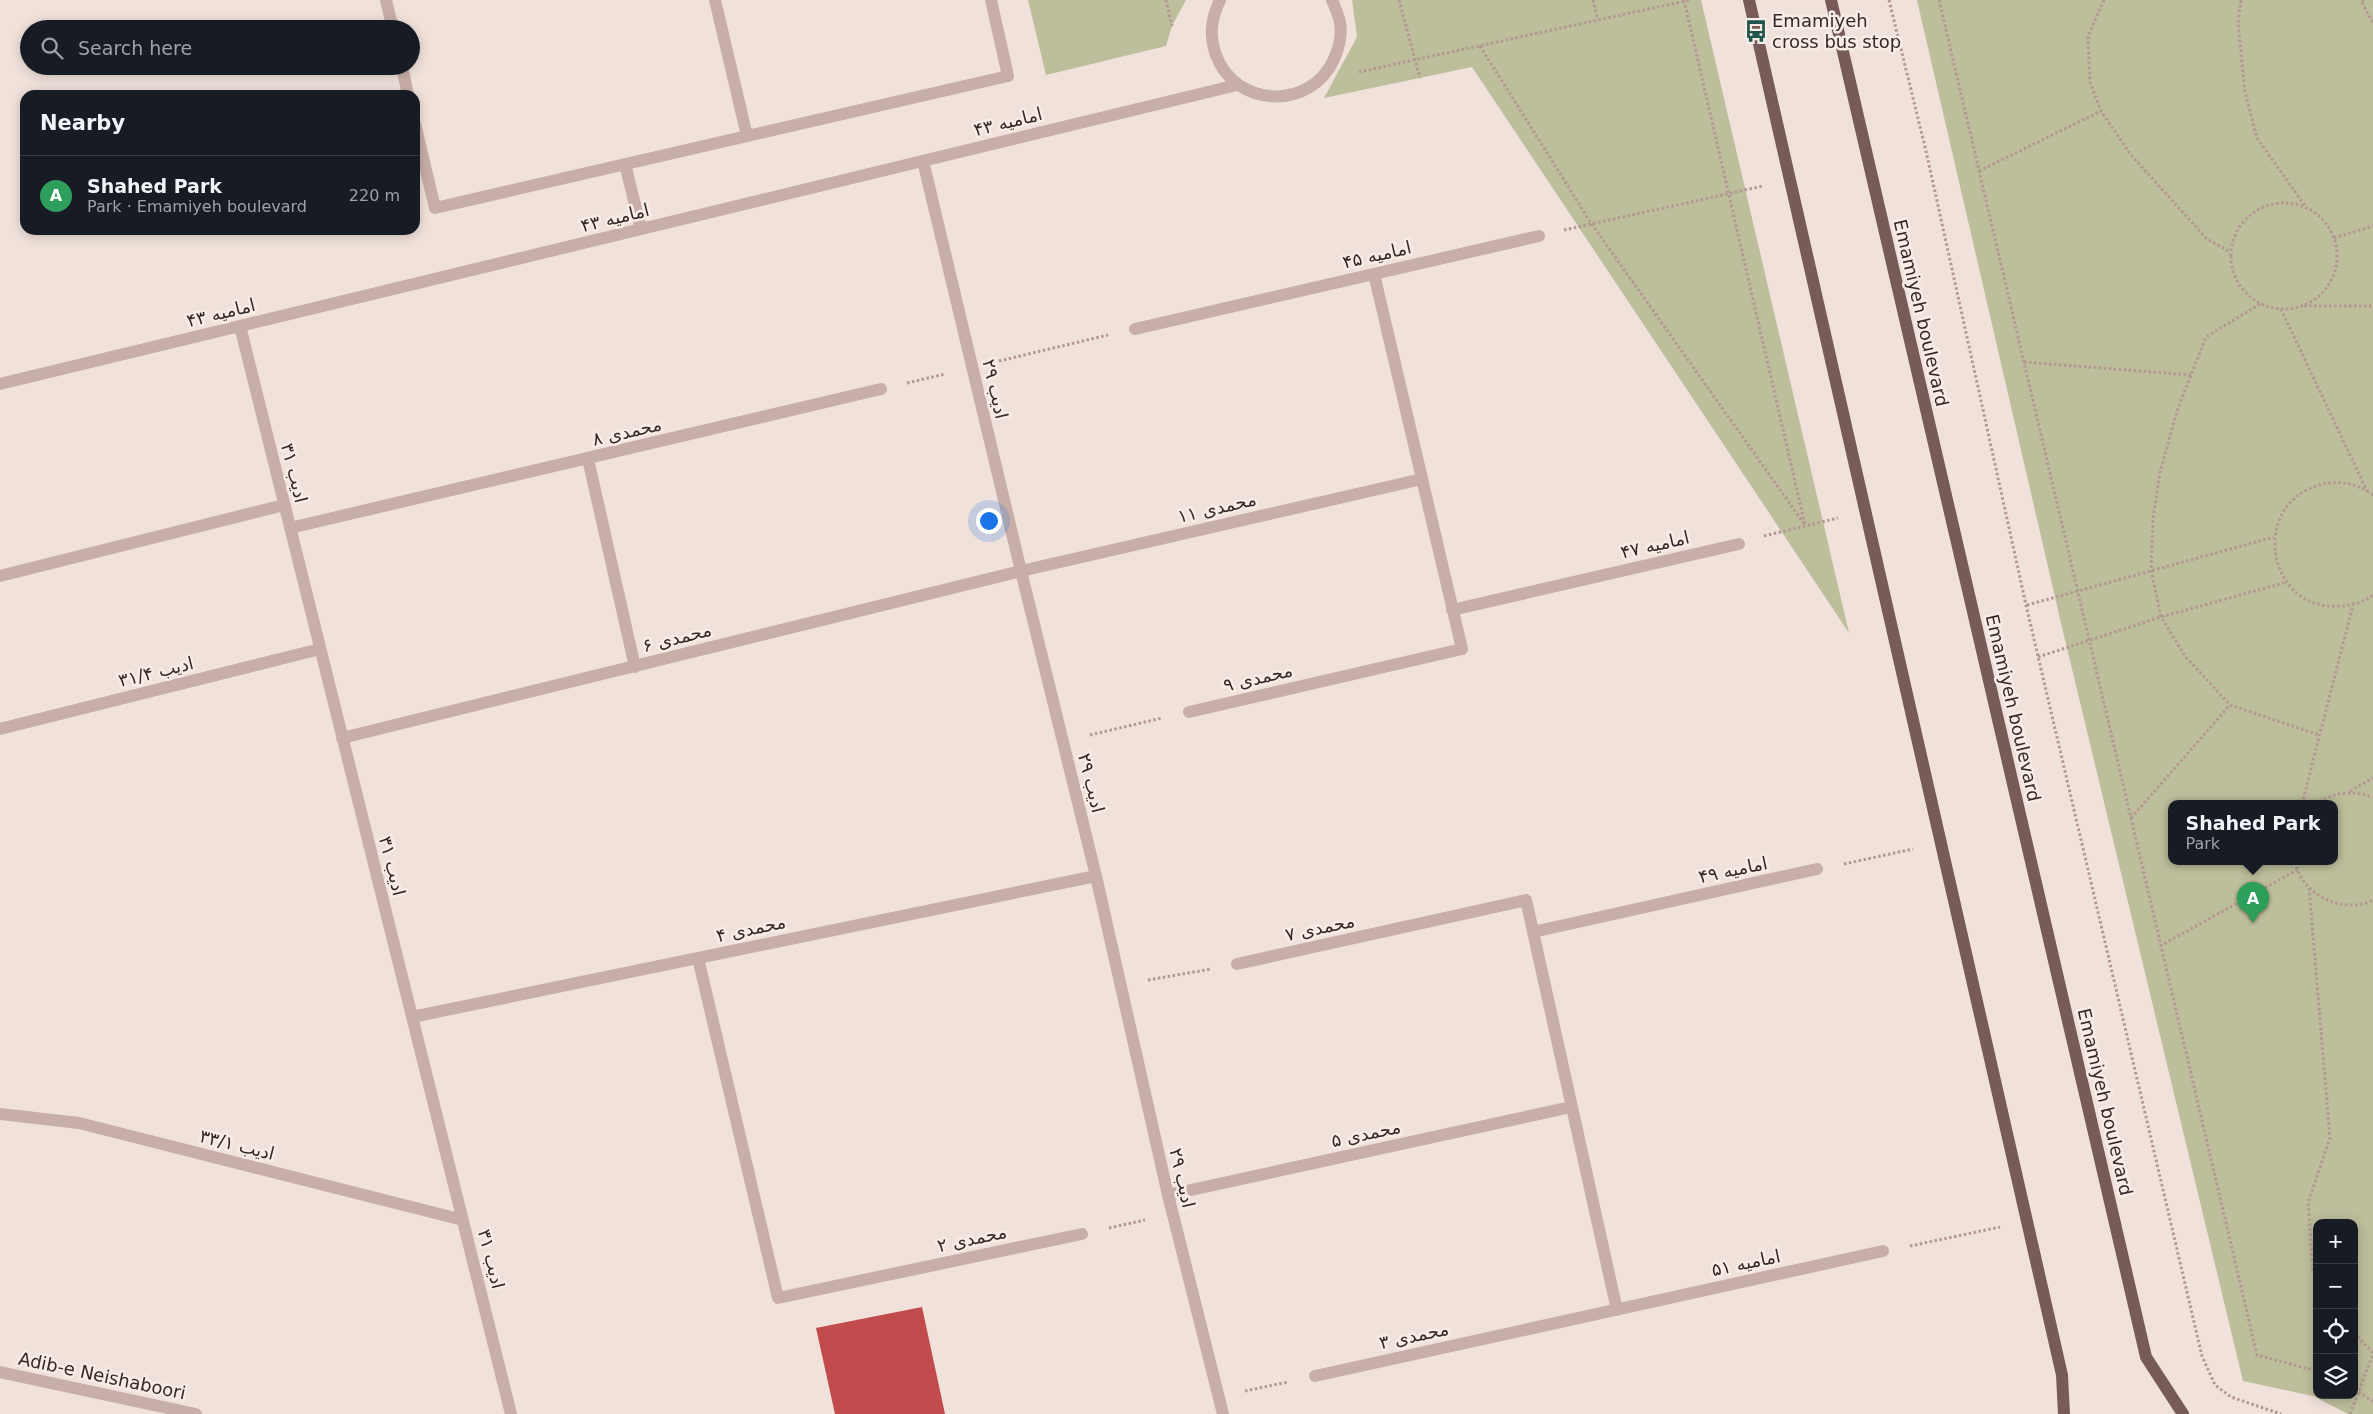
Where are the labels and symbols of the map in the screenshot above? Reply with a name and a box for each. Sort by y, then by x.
place label: Emamiyeh cross bus stop [1772,10,1901,52]
bus stop icon: Emamiyeh cross bus stop [1743,18,1769,44]
street label: امامیه ۴۳ [971,103,1044,140]
street label: امامیه ۴۳ [578,199,651,236]
street label: Emamiyeh boulevard [1890,217,1953,409]
street label: امامیه ۴۵ [1340,236,1413,273]
street label: امامیه ۴۳ [184,294,257,331]
street label: ادیب ۲۹ [978,357,1013,421]
street label: محمدی ۸ [590,413,664,450]
street label: ادیب ۳۱ [277,441,312,505]
street label: محمدی ۱۱ [1175,488,1258,527]
your location [976,508,1002,534]
street label: امامیه ۴۷ [1618,526,1691,563]
street label: Emamiyeh boulevard [1982,612,2045,804]
street label: محمدی ۶ [640,619,714,656]
street label: ادیب ۳۱/۴ [116,652,196,691]
street label: محمدی ۹ [1221,659,1295,696]
street label: ادیب ۲۹ [1074,751,1109,815]
street label: ادیب ۳۱ [375,834,410,898]
street label: امامیه ۴۹ [1697,852,1769,887]
pin: A [2237,882,2269,923]
street label: محمدی ۷ [1283,910,1357,945]
street label: محمدی ۴ [714,911,788,946]
street label: Emamiyeh boulevard [2074,1006,2137,1198]
street label: محمدی ۵ [1329,1116,1403,1151]
street label: ادیب ۳۳/۱ [197,1125,277,1164]
street label: ادیب ۲۹ [1165,1146,1200,1210]
street label: محمدی ۲ [935,1221,1009,1256]
street label: ادیب ۳۱ [474,1227,509,1291]
street label: امامیه ۵۱ [1710,1245,1782,1280]
street label: محمدی ۳ [1377,1318,1451,1353]
street label: Adib-e Neishaboori [17,1348,188,1403]

